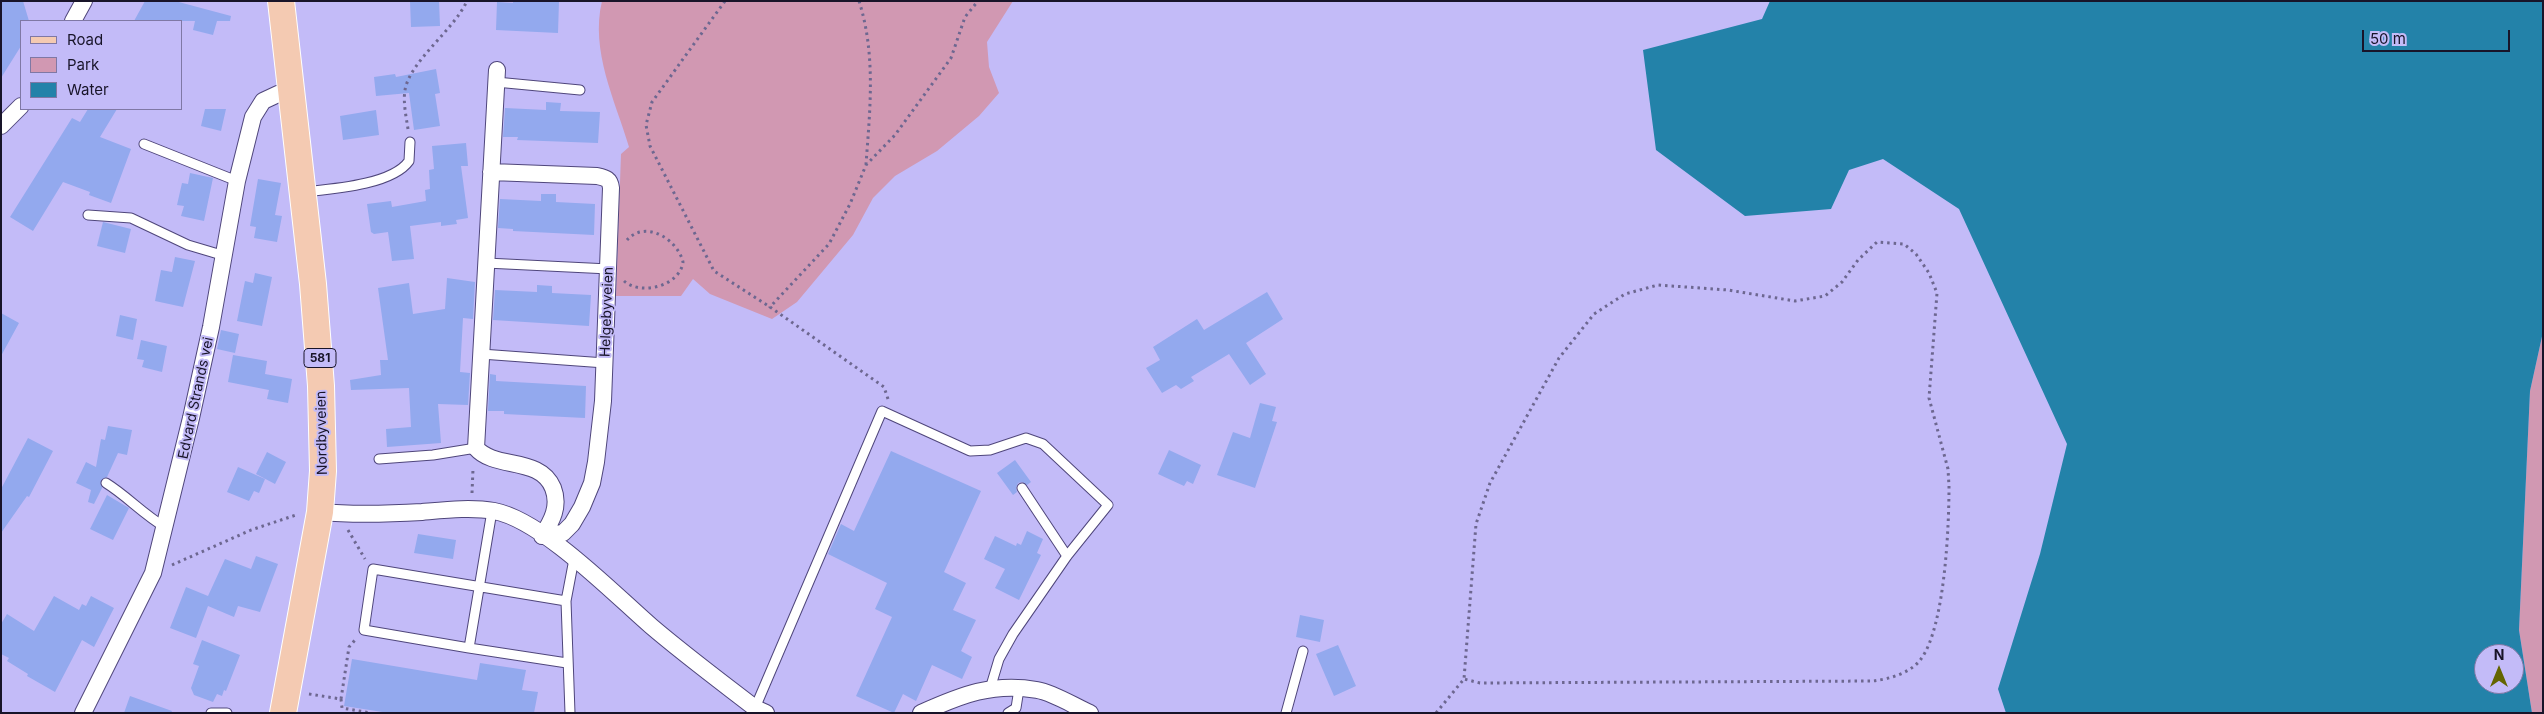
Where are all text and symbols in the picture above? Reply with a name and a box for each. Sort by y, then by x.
legend [20,20,182,110]
scale bar [2364,20,2512,52]
text: 50 m [2370,29,2406,48]
text: Road [67,30,103,49]
text: Park [67,55,99,74]
text: Water [67,80,109,99]
street label: Helgebyveien [597,267,617,357]
street label: Edvard Strands vei [175,335,217,461]
road number: 581 [304,348,336,368]
street label: Nordbyveien [313,391,331,475]
north arrow [2474,644,2524,694]
text: N [2494,646,2504,663]

